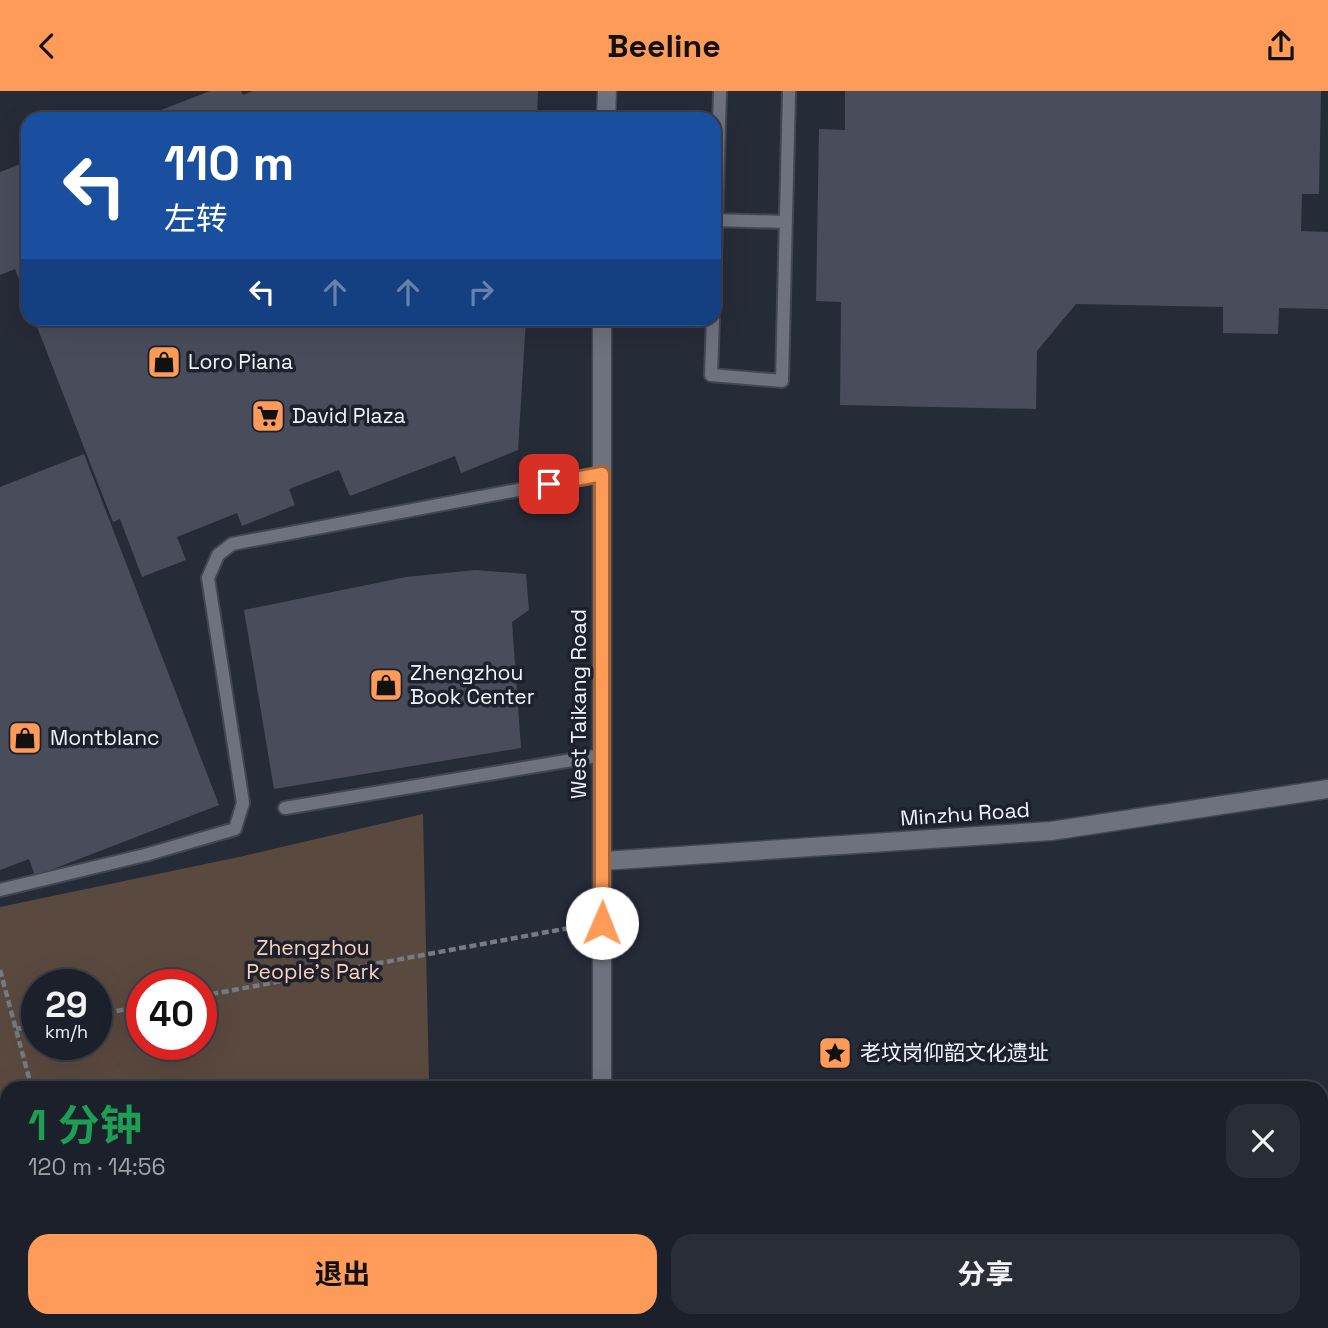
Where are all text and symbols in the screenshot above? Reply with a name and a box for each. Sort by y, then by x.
text: Beeline [607,26,721,66]
icon: back [28,27,66,65]
icon: share [1262,27,1300,65]
text: 110 m [164,132,294,194]
icon: left [49,140,140,231]
text: 左转 [164,199,228,239]
icon: left [243,273,281,311]
icon: ahead [316,273,354,311]
icon: ahead [389,273,427,311]
icon: right [462,273,500,311]
shop icon: Loro Piana [145,343,183,381]
place label: Loro Piana [188,348,293,375]
supermarket icon: David Plaza [249,397,287,435]
place label: David Plaza [292,402,406,429]
pin [519,454,579,514]
icon: arrive [530,465,568,503]
street label: West Taikang Road [565,609,592,799]
place label: Zhengzhou Book Center [410,659,535,710]
shop icon: Zhengzhou Book Center [367,666,405,704]
shop icon: Montblanc [6,719,44,757]
place label: Montblanc [50,724,160,751]
street label: Minzhu Road [899,796,1031,831]
position arrow [565,886,639,960]
park label: Zhengzhou People's Park [246,934,380,985]
speed limit sign: 40 [126,969,217,1060]
text: 29 [45,983,88,1027]
text: km/h [45,1020,88,1043]
place icon: 老坟岗仰韶文化遗址 [816,1034,854,1072]
place label: 老坟岗仰韶文化遗址 [860,1039,1049,1066]
text: 1 分钟 [28,1099,142,1152]
button: close [1226,1104,1300,1178]
text: 120 m · 14:56 [28,1152,166,1182]
button: 退出 [28,1234,657,1314]
button: 分享 [671,1234,1300,1314]

